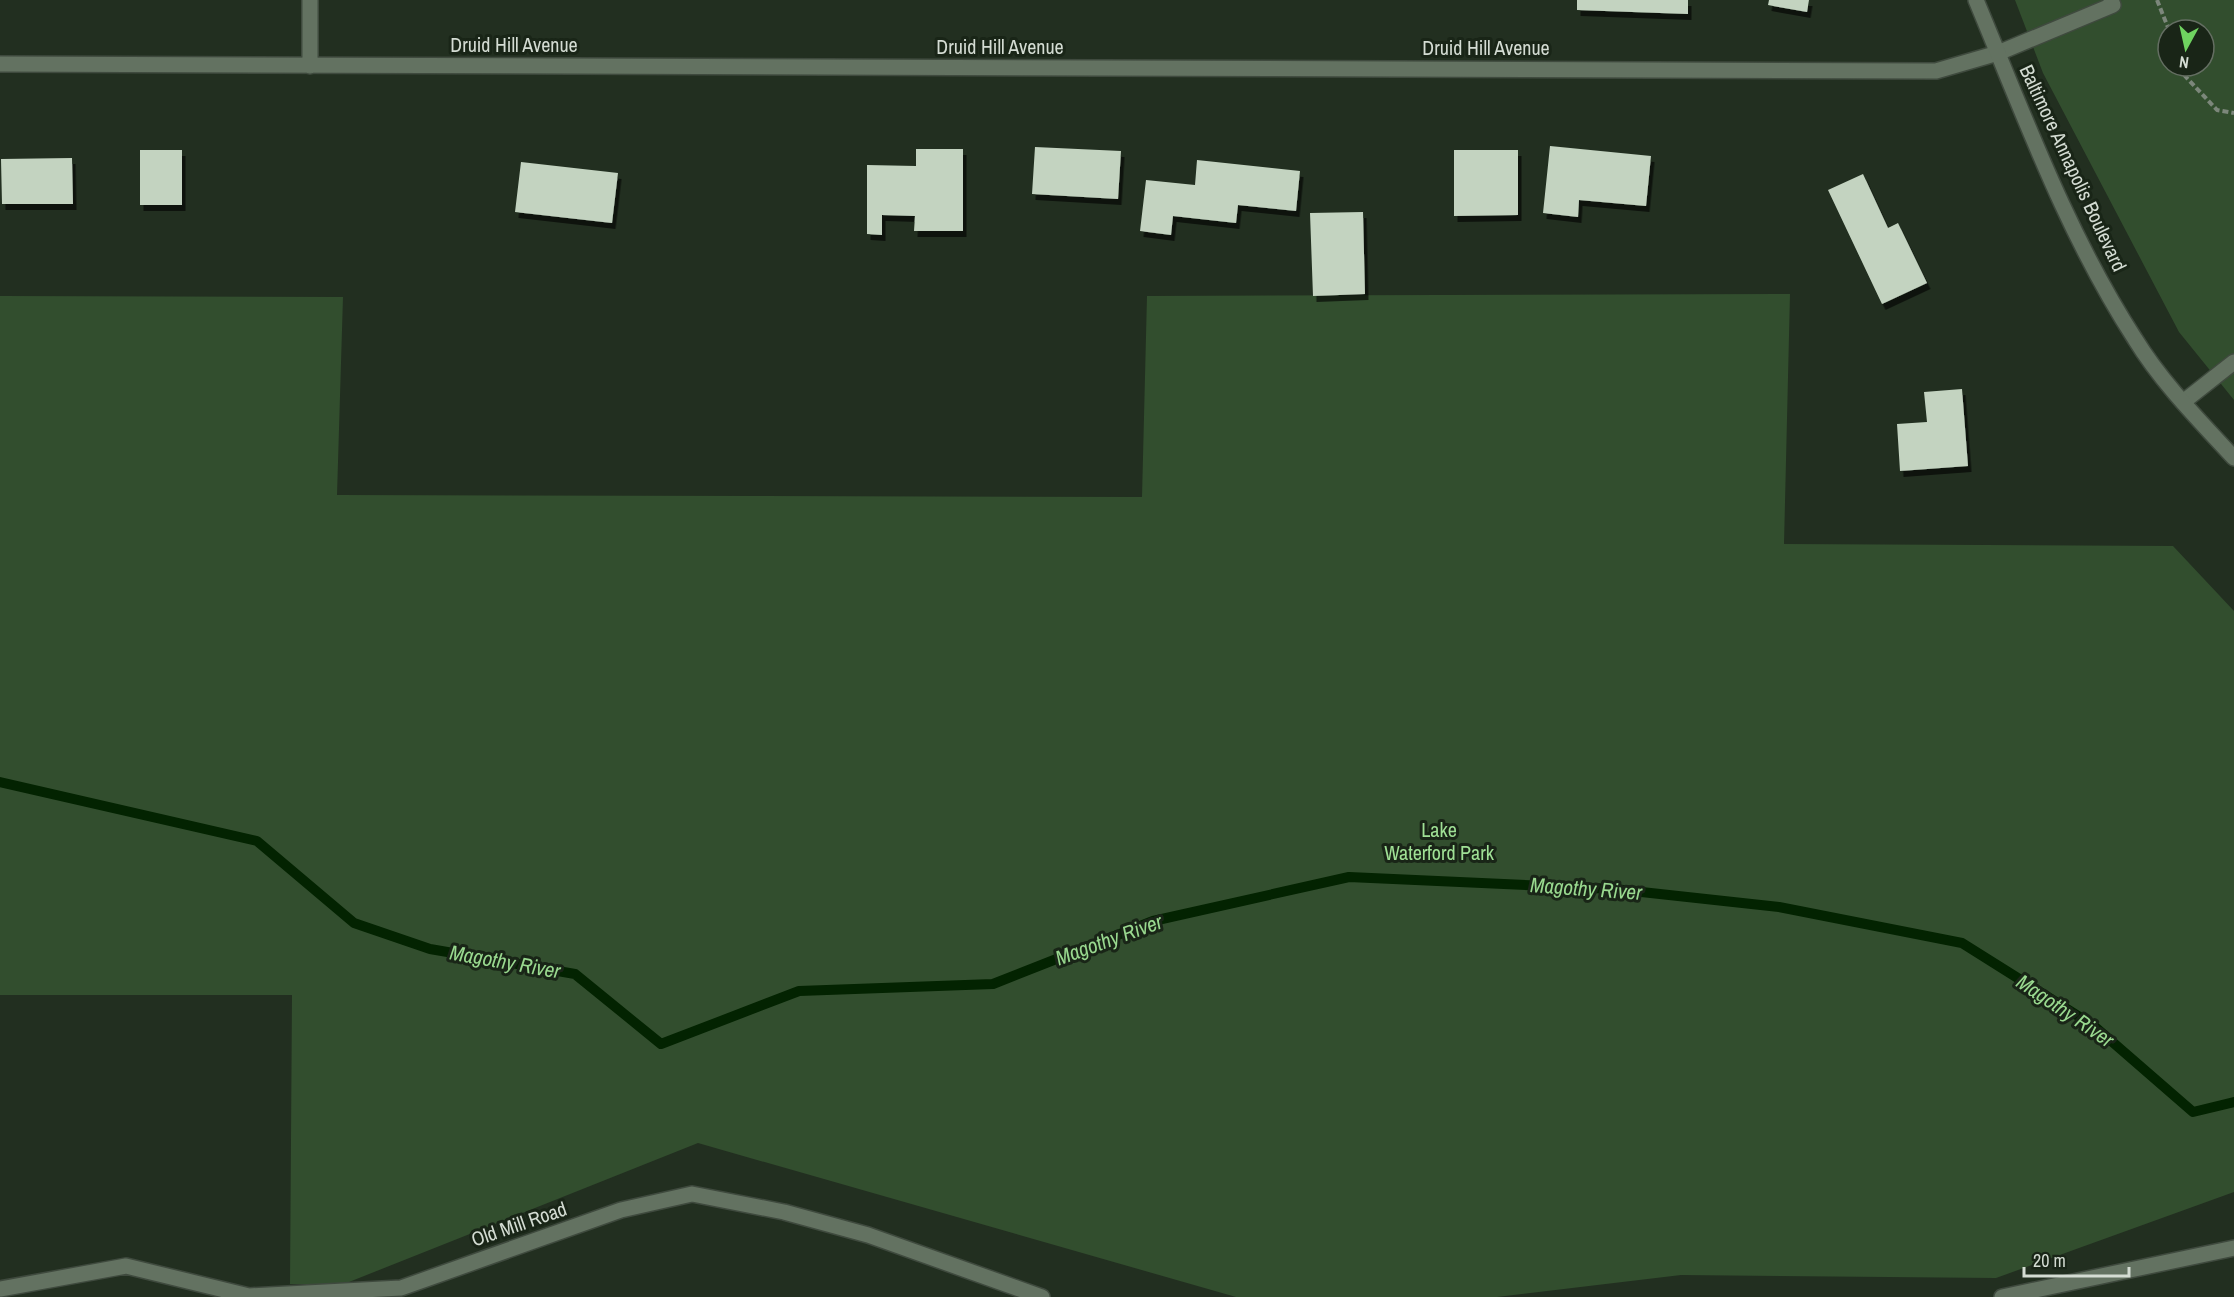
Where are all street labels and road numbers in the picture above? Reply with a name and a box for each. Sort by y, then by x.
street label: Druid Hill Avenue [450,31,578,58]
street label: Druid Hill Avenue [936,33,1064,60]
street label: Druid Hill Avenue [1422,34,1550,61]
street label: Baltimore Annapolis Boulevard [2014,60,2133,276]
street label: Old Mill Road [467,1195,570,1252]

